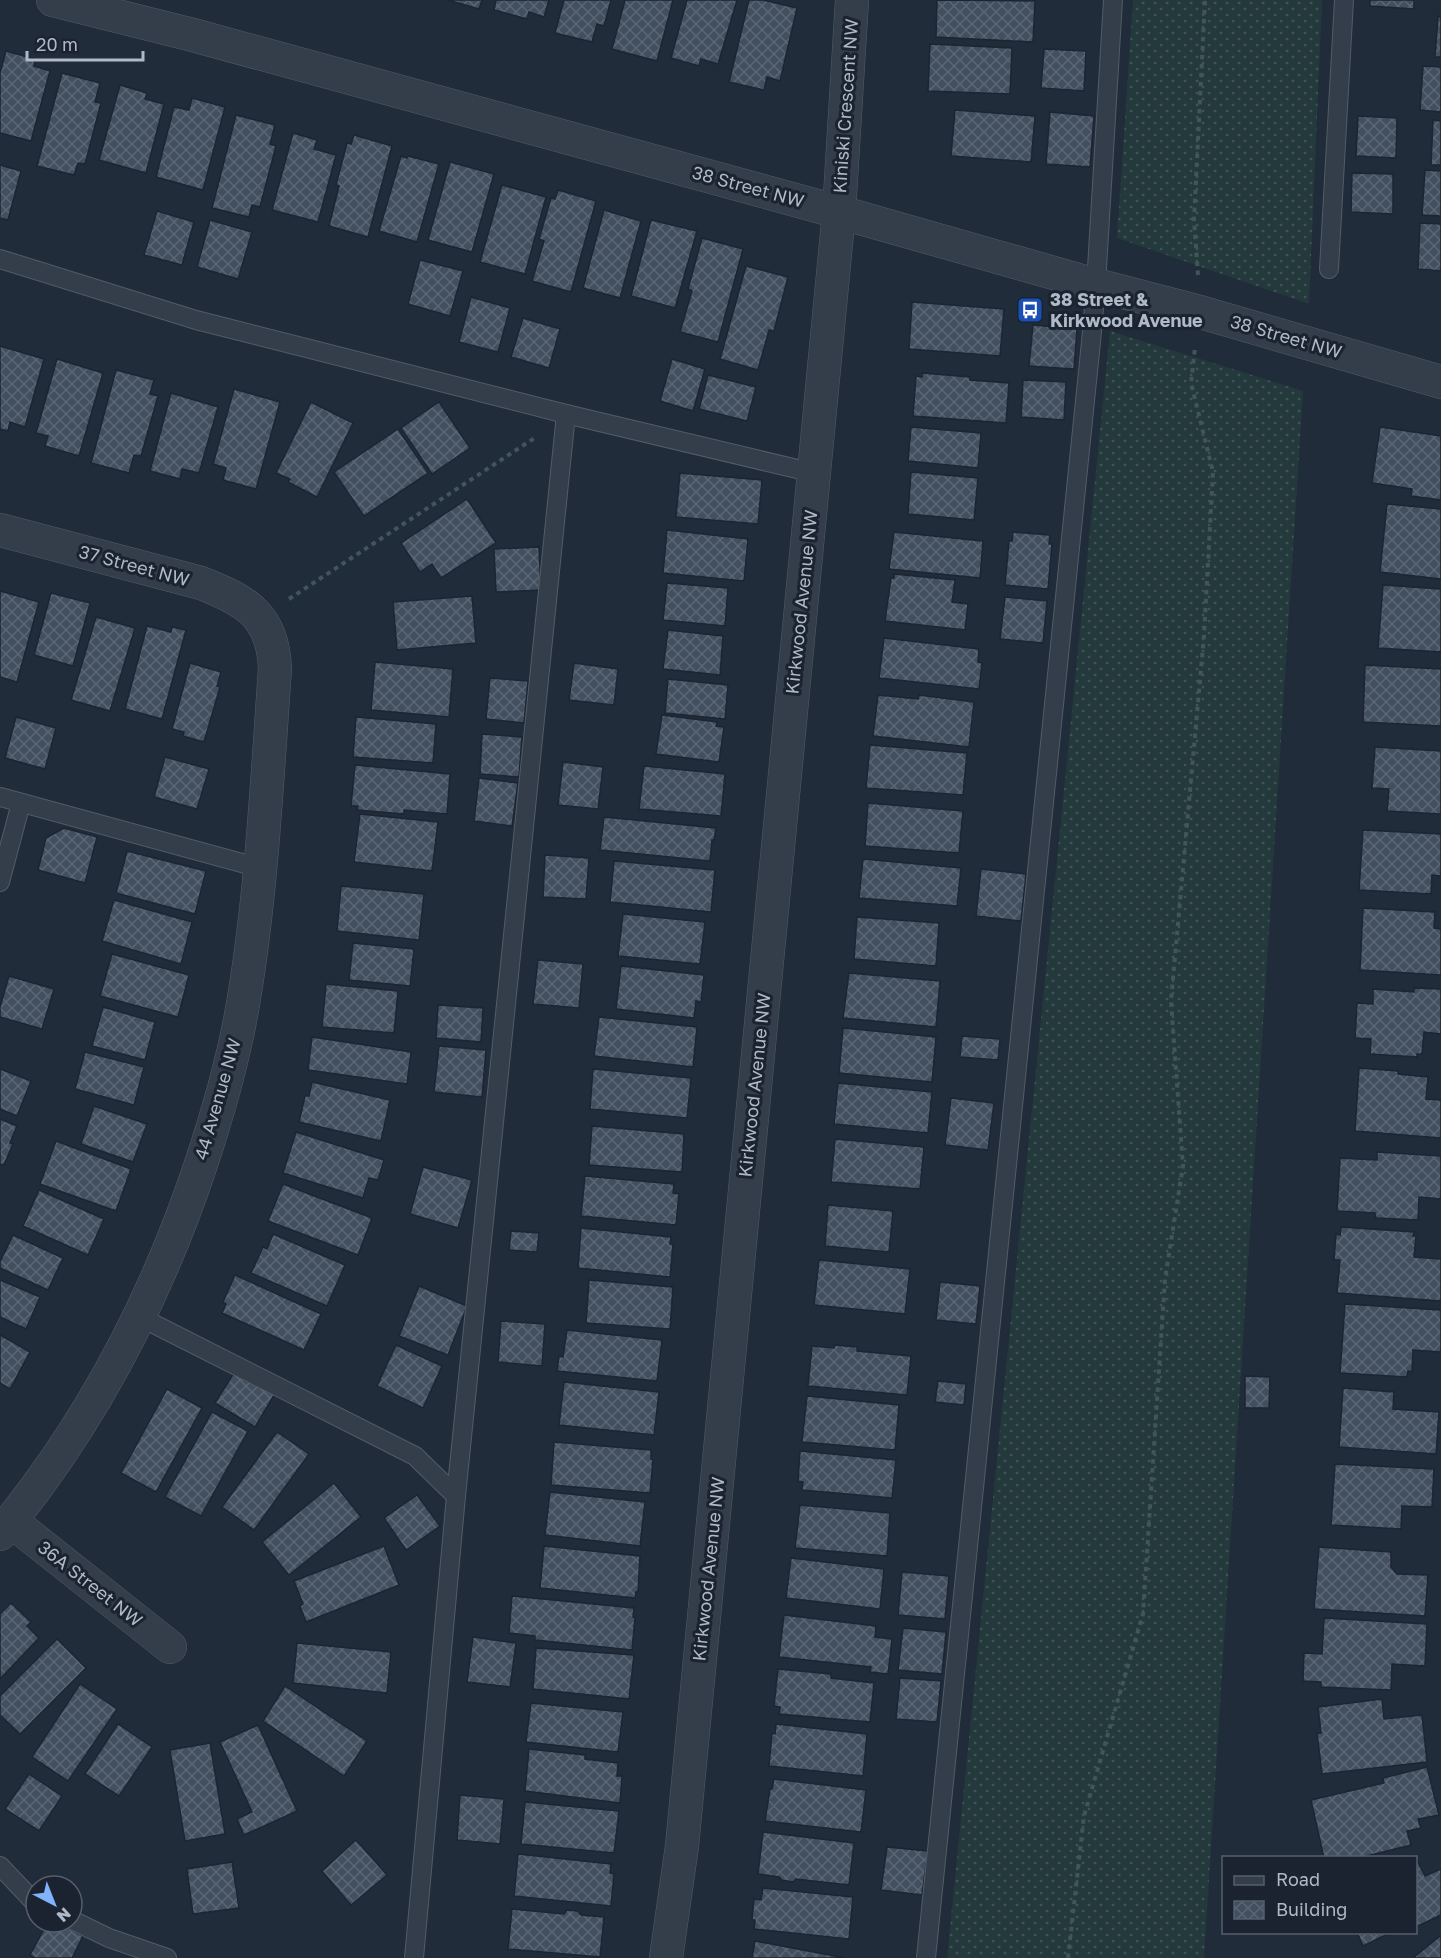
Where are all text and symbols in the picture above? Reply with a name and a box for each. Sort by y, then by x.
street label: Kiniski Crescent NW [828,18,862,194]
scale bar [27,24,142,62]
text: 20 m [36,33,78,55]
street label: 38 Street NW [690,161,807,212]
place label: 38 Street & Kirkwood Avenue [1050,288,1203,331]
bus stop icon: 38 Street & Kirkwood Avenue [1015,295,1045,325]
street label: 38 Street NW [1228,310,1344,362]
street label: Kirkwood Avenue NW [780,509,822,695]
street label: 37 Street NW [77,540,192,590]
street label: Kirkwood Avenue NW [733,992,775,1178]
street label: 44 Avenue NW [189,1035,245,1162]
street label: Kirkwood Avenue NW [687,1476,729,1662]
street label: 36A Street NW [34,1536,147,1631]
legend [1222,1856,1417,1934]
text: Road [1276,1868,1320,1890]
north arrow [24,1874,84,1934]
text: Building [1276,1898,1347,1920]
text: N [53,1904,75,1927]

